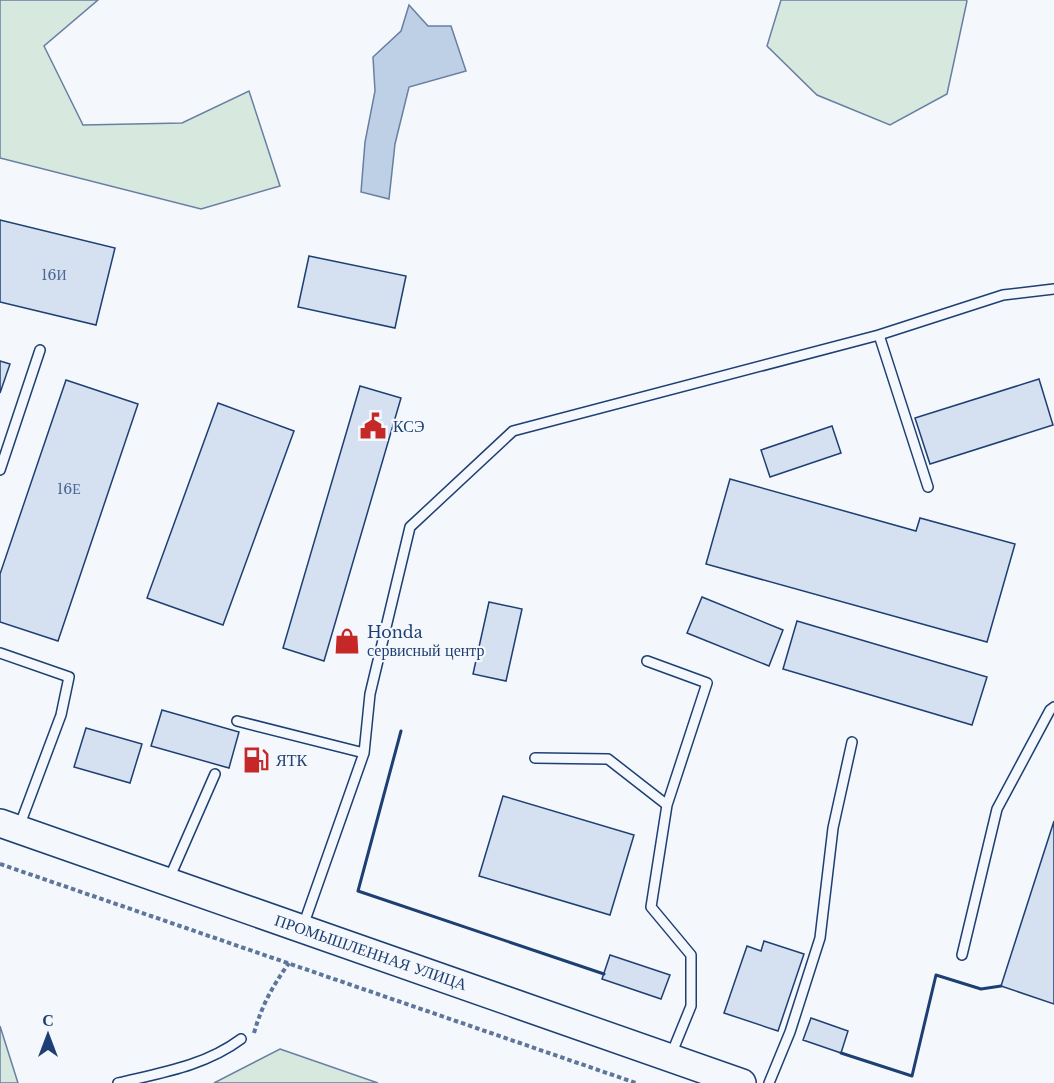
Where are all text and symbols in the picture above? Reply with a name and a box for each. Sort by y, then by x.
house number: 16И [41,266,67,284]
public building icon: КСЭ [358,411,388,441]
place label: КСЭ [393,416,425,436]
house number: 16Е [57,480,81,498]
place label: Honda сервисный центр [367,622,485,660]
shop icon: Honda сервисный центр [332,626,362,656]
fuel station icon: ЯТК [241,745,271,775]
place label: ЯТК [276,750,307,770]
street label: ПРОМЫШЛЕННАЯ УЛИЦА [272,910,470,994]
north arrow [18,1005,78,1065]
text: С [42,1010,54,1030]

